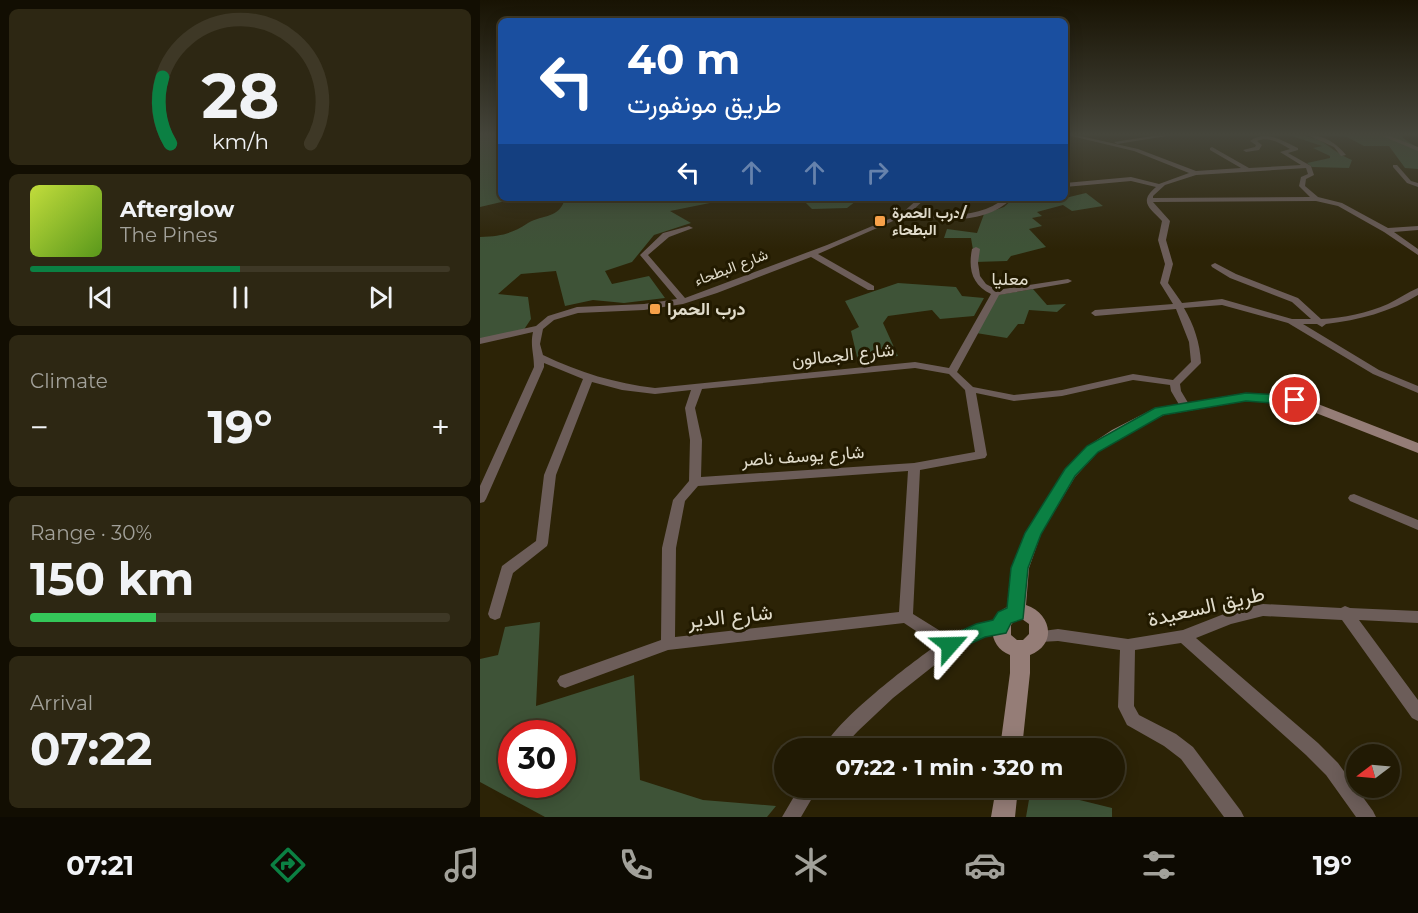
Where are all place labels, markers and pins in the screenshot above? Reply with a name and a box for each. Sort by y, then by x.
place label: درب الحمرة/ البطحاء [892,203,968,239]
marker: درب الحمرة/ البطحاء [873,214,887,228]
place label: درب الحمرا [667,298,746,320]
marker: درب الحمرا [648,302,662,316]
pin [1269,374,1320,425]

